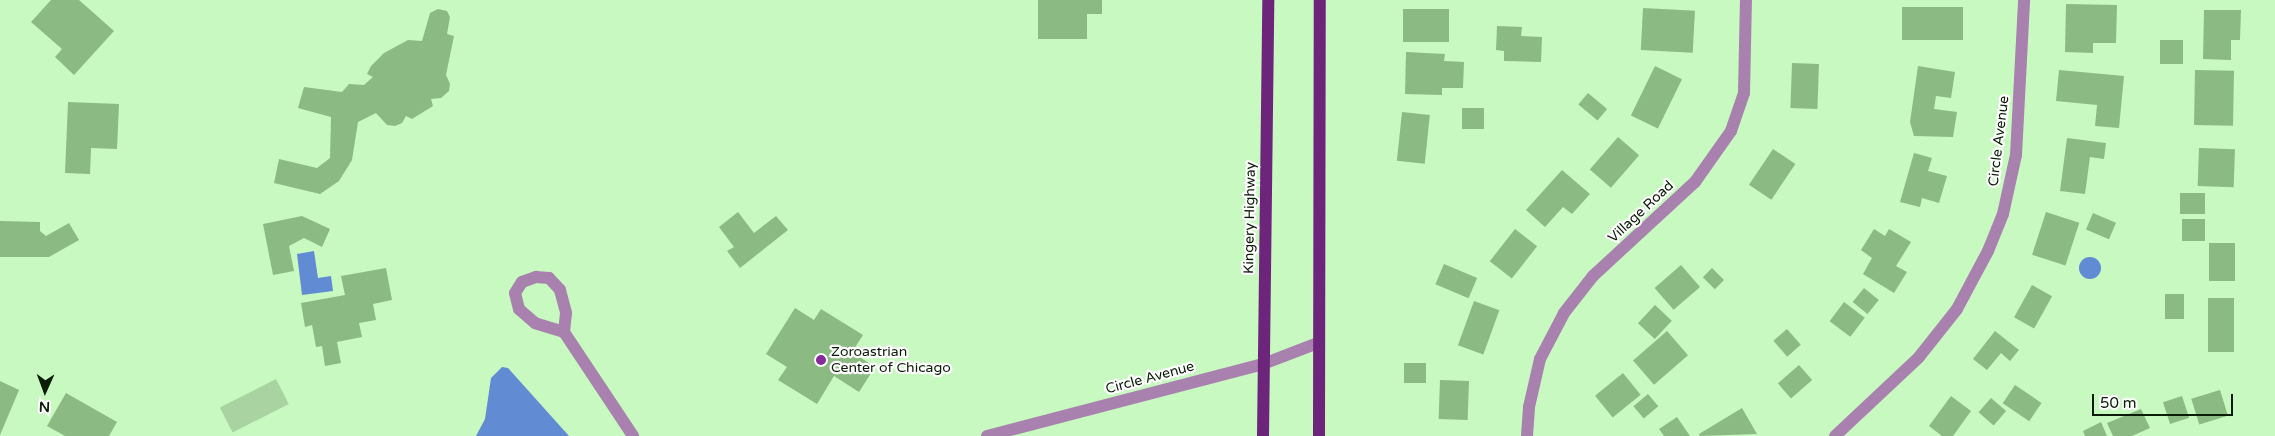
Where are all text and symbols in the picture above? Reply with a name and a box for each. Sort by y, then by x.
street label: Circle Avenue [1985,95,2013,187]
street label: Kingery Highway [1241,162,1259,274]
street label: Village Road [1605,177,1677,247]
place label: Zoroastrian Center of Chicago [831,344,951,377]
marker: Zoroastrian Center of Chicago [815,354,827,366]
street label: Circle Avenue [1104,358,1196,398]
north arrow [20,366,70,416]
scale bar [2095,384,2236,416]
text: 50 m [2100,394,2137,412]
text: N [39,398,50,415]

